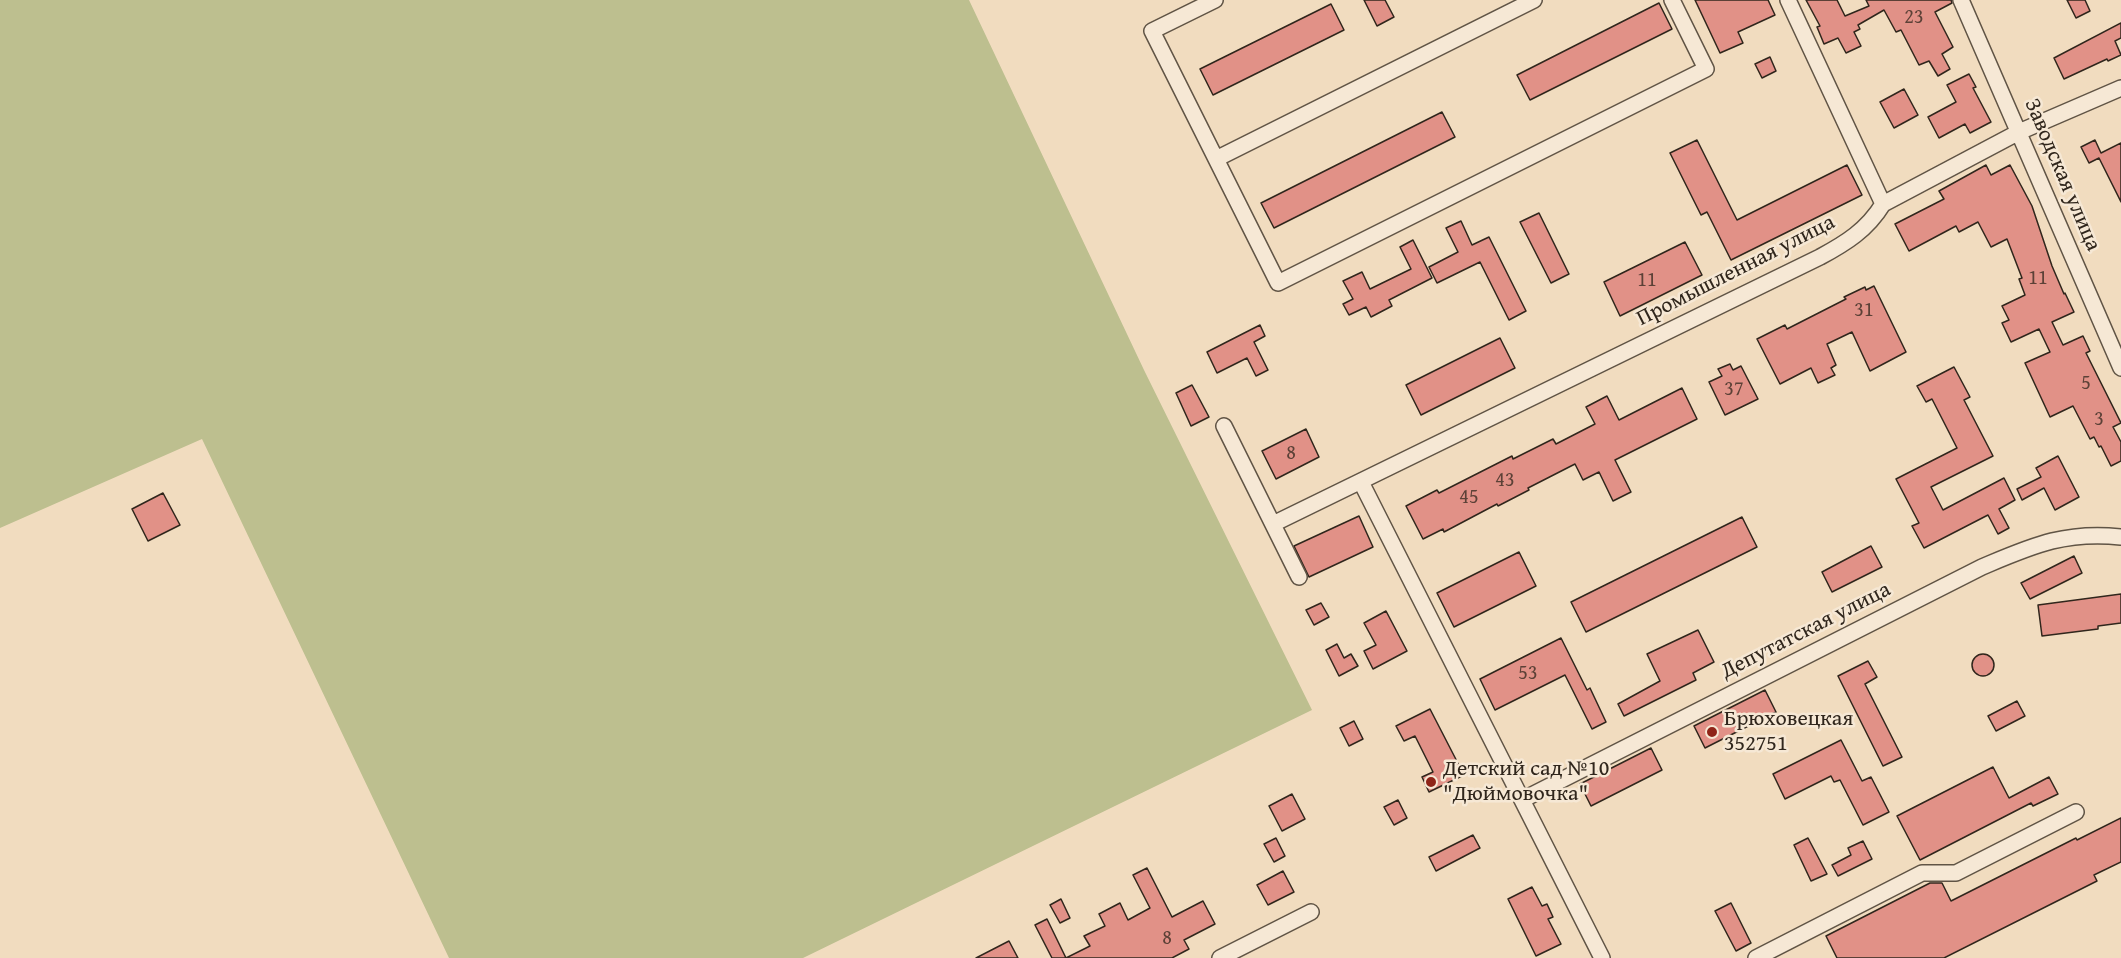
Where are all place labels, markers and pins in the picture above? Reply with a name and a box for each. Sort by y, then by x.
place label: Брюховецкая 352751 [1724,706,1853,758]
marker: Брюховецкая 352751 [1705,725,1719,739]
place label: Детский сад №10 "Дюймовочка" [1443,756,1609,807]
marker: Детский сад №10 "Дюймовочка" [1424,775,1438,789]

